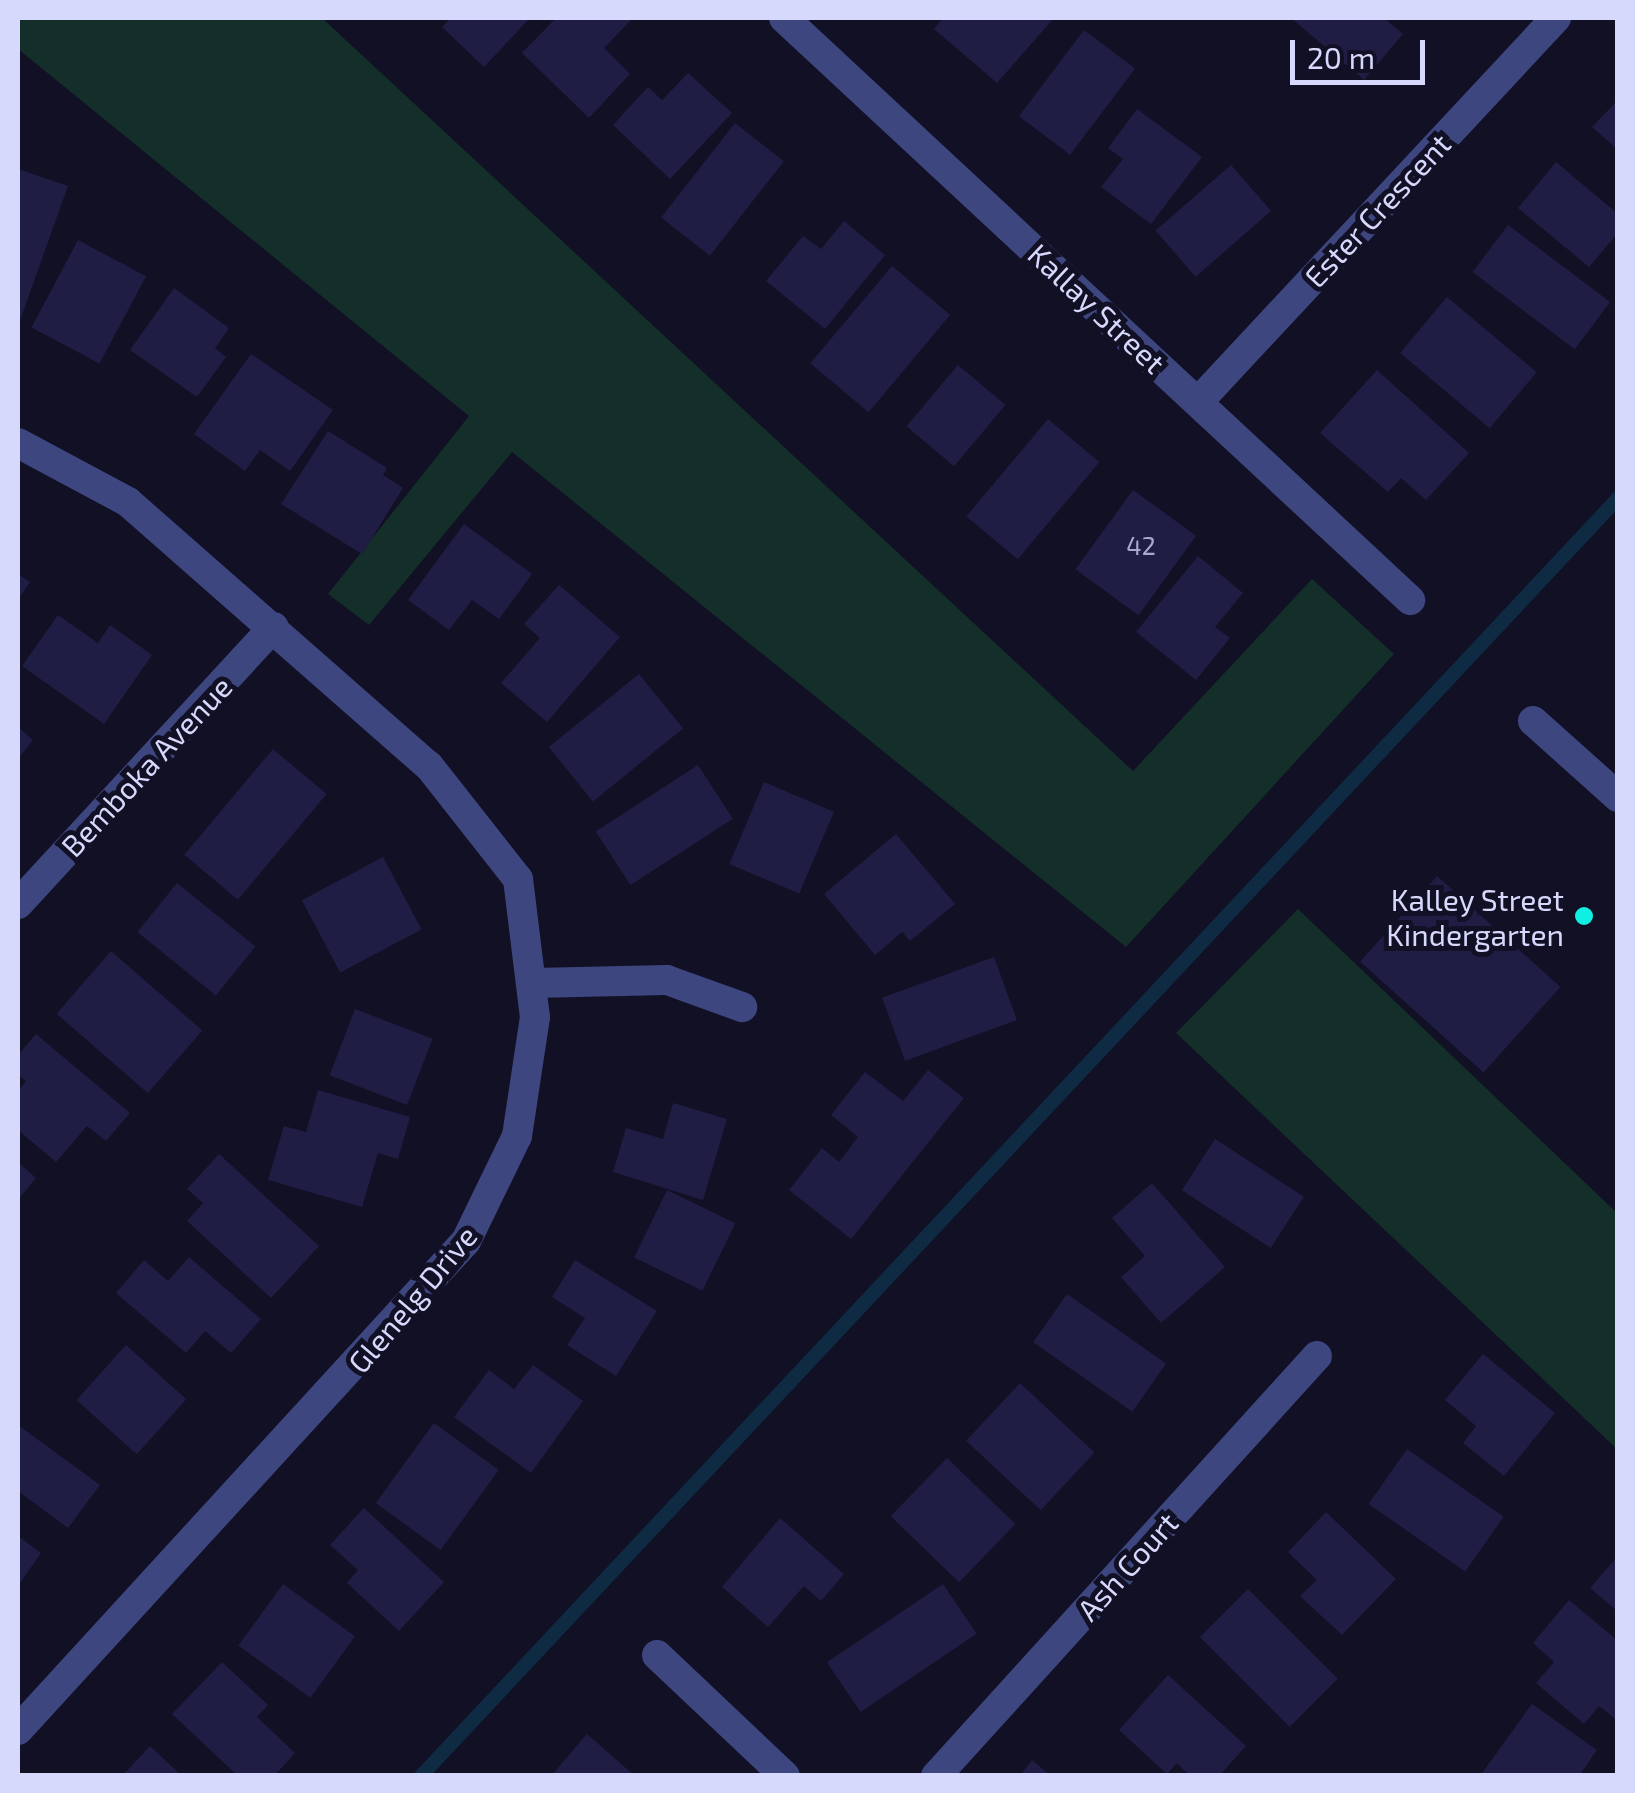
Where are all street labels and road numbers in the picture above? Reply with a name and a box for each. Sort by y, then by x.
street label: Ester Crescent [1296,125,1458,295]
street label: Kallay Street [1021,235,1173,381]
street label: Bemboka Avenue [53,668,239,864]
street label: Glenelg Drive [340,1218,484,1380]
street label: Ash Court [1069,1505,1185,1627]

